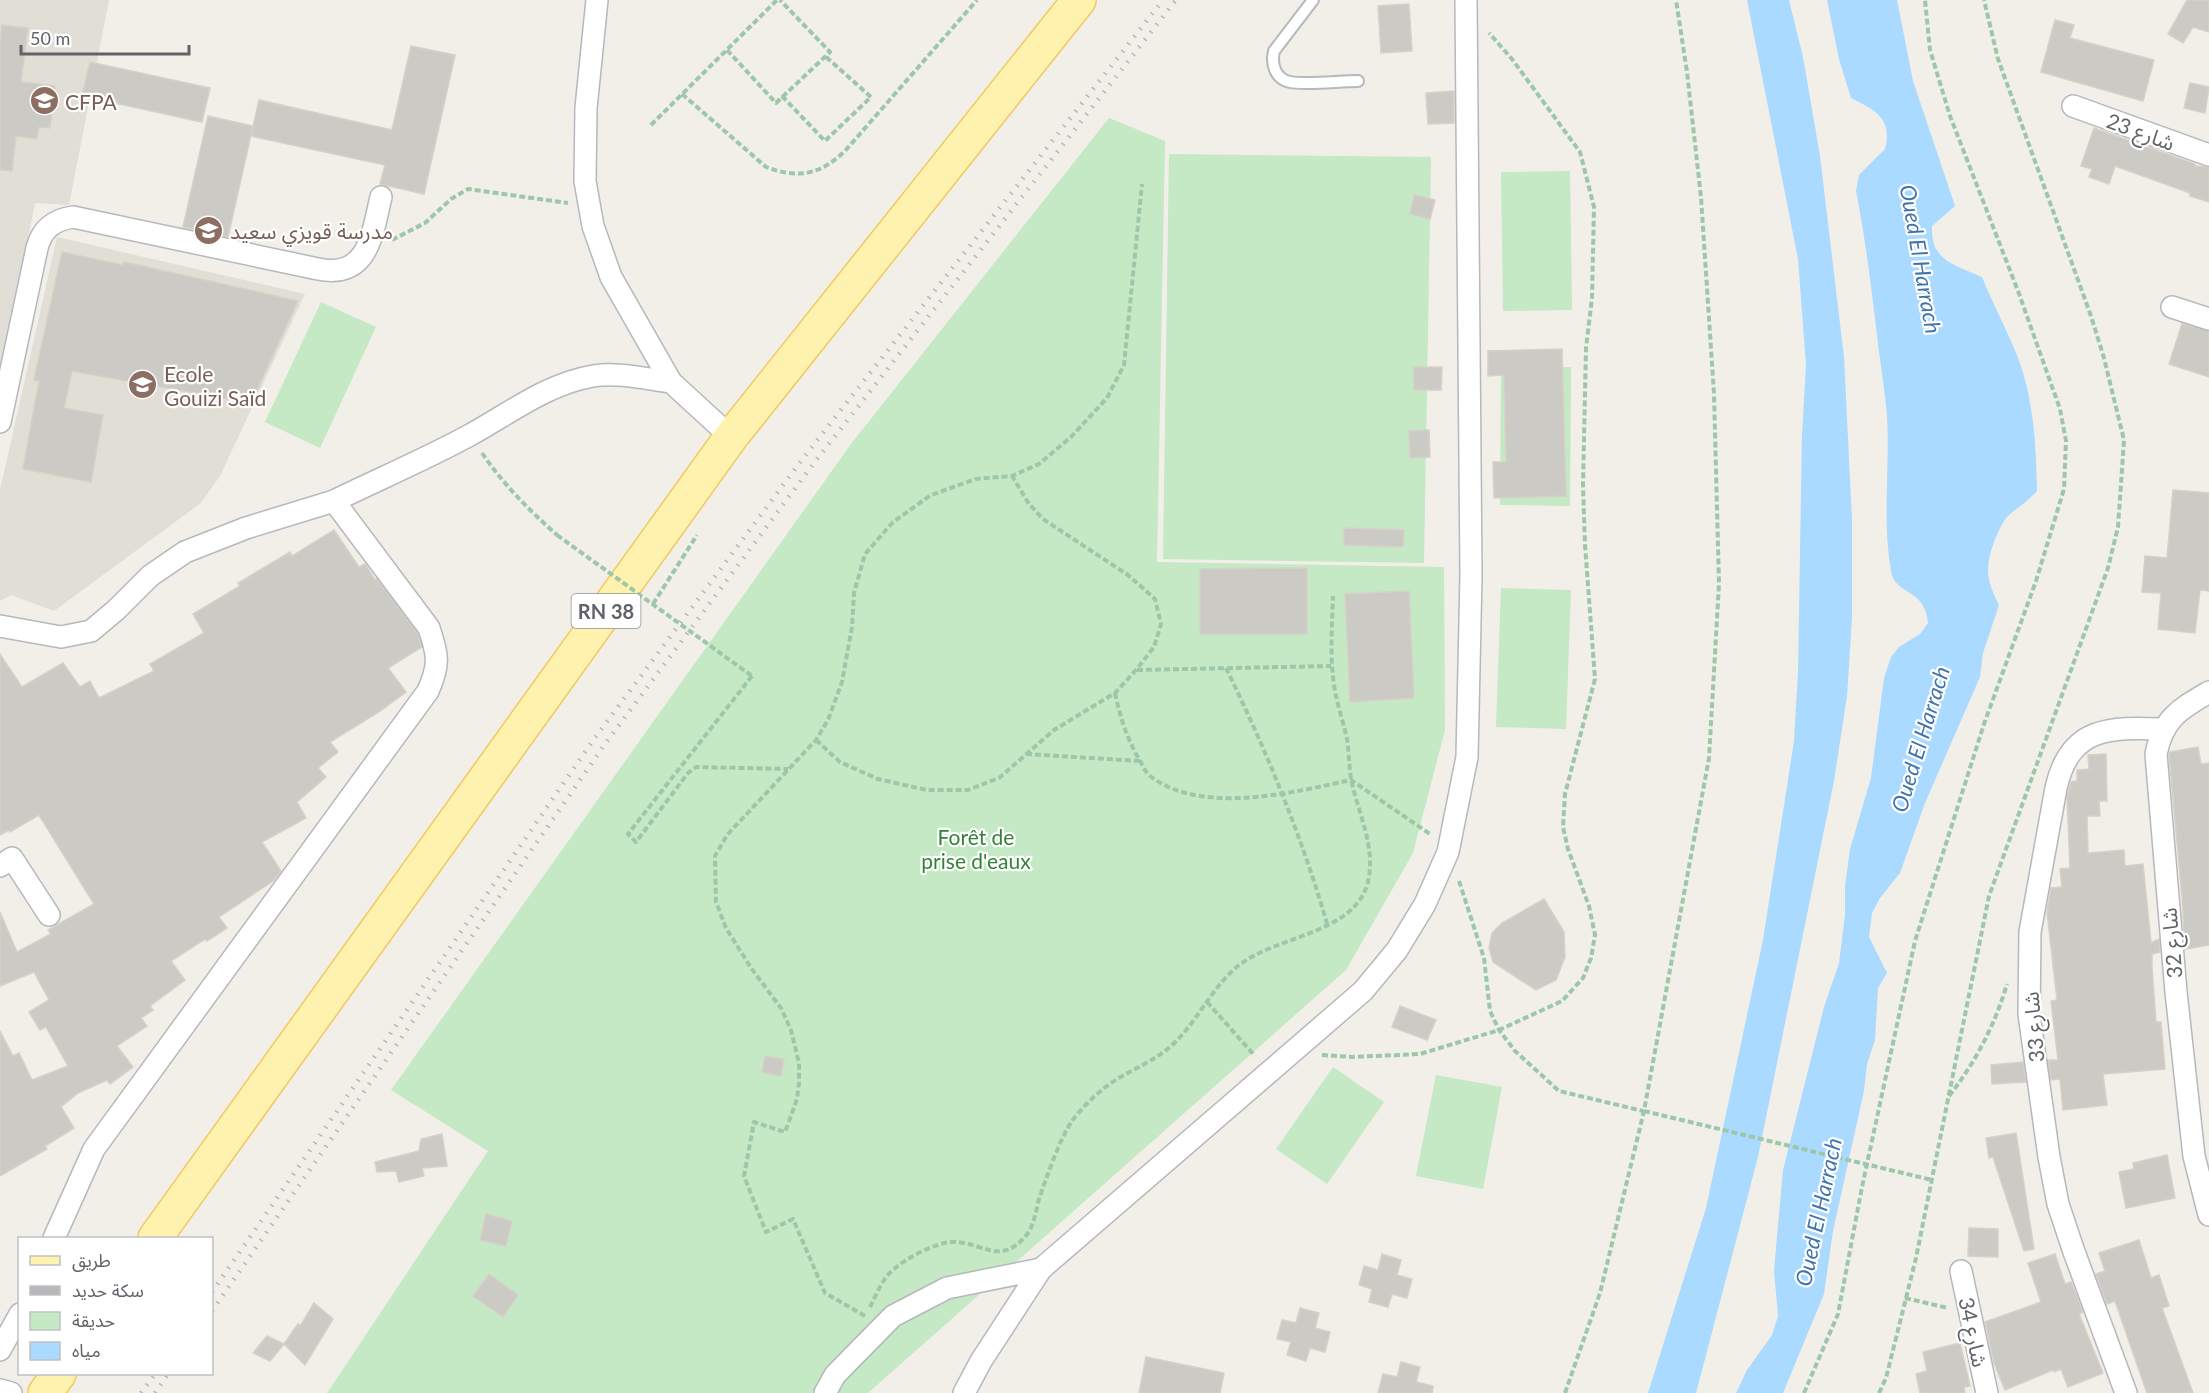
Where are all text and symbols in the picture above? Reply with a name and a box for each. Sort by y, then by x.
scale bar [21,18,189,56]
text: 50 m [30,27,70,49]
school or university icon: CFPA [28,85,60,117]
place label: CFPA [65,89,117,114]
street label: شارع 23 [2102,107,2178,159]
water label: Oued El Harrach [1895,182,1947,336]
school or university icon: مدرسة قويزي سعيد [193,214,225,246]
place label: مدرسة قويزي سعيد [230,218,393,247]
place label: Ecole Gouizi Saïd [164,361,266,410]
school or university icon: Ecole Gouizi Saïd [127,369,159,401]
road number: RN 38 [572,594,640,628]
water label: Oued El Harrach [1885,663,1955,815]
park label: Forêt de prise d'eaux [921,824,1031,873]
street label: شارع 32 [2155,906,2191,979]
street label: شارع 33 [2017,990,2053,1063]
water label: Oued El Harrach [1789,1135,1847,1289]
legend [18,1237,213,1375]
text: طريق [72,1249,111,1272]
text: سكة حديد [72,1279,144,1301]
street label: شارع 34 [1951,1295,1994,1370]
text: حديقة [72,1309,115,1331]
text: مياه [72,1339,101,1361]

